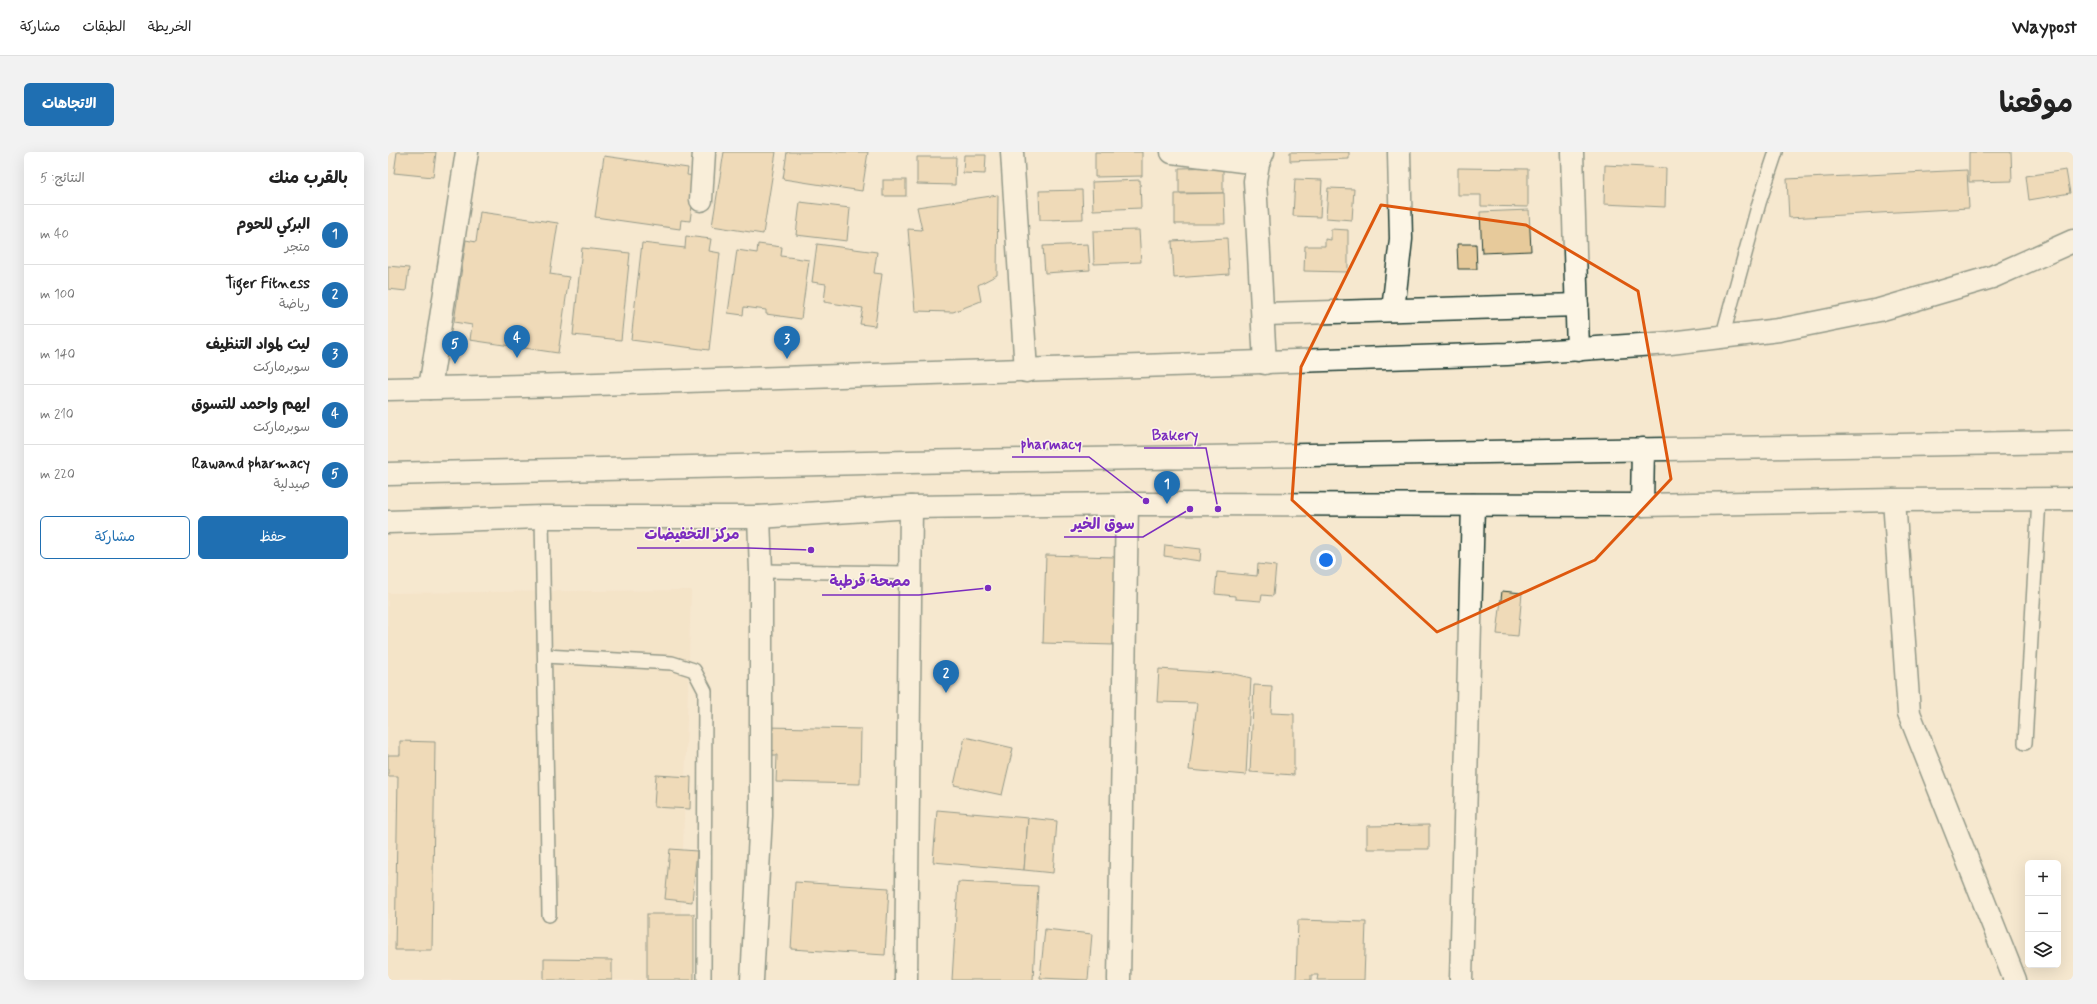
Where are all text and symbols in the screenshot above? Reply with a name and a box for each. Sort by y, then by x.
text: Waypost [2012,15,2077,40]
text: مشاركة [20,18,60,36]
text: الطبقات [82,18,126,36]
text: الخريطة [148,18,191,36]
button: الاتجاهات [24,83,114,126]
text: موقعنا [1999,86,2073,123]
text: بالقرب منك [269,167,348,189]
text: النتائج: 5 [40,170,85,187]
text: البركي للحوم [237,215,310,235]
text: 40 m [40,226,69,243]
text: 1 [332,226,338,243]
text: متجر [285,239,310,256]
text: Tiger Fitness [225,274,310,294]
text: 100 m [40,286,75,303]
text: 2 [332,286,338,303]
text: رياضة [279,296,310,313]
pin: 4 [504,325,530,358]
pin: 3 [774,326,800,359]
pin: 5 [442,331,468,364]
text: ليث لمواد التنظيف [206,335,310,355]
text: 140 m [40,346,75,363]
text: 3 [332,346,338,363]
text: سوبرماركت [253,359,310,376]
text: ايهم واحمد للتسوق [191,395,310,415]
text: 210 m [40,406,74,423]
text: 4 [331,406,339,423]
text: سوبرماركت [253,419,310,436]
callout: Bakery [1144,421,1206,448]
text: Bakery [1152,426,1198,446]
callout: pharmacy [1012,430,1089,457]
text: pharmacy [1020,435,1082,455]
text: Rawand pharmacy [192,454,310,474]
text: 220 m [40,466,75,483]
text: 5 [331,466,339,483]
pin: 1 [1154,471,1180,504]
text: صيدلية [273,476,310,493]
callout: سوق الخير [1064,510,1143,537]
text: سوق الخير [1069,515,1135,535]
button: مشاركة [40,516,190,559]
button: حفظ [198,516,348,559]
callout: مركز التخفيضات [637,521,748,548]
text: مركز التخفيضات [644,525,740,545]
your location [1316,550,1336,570]
callout: مصحة قرطبة [822,568,919,595]
text: مصحة قرطبة [830,572,910,592]
pin: 2 [933,660,959,693]
map controls [2025,860,2061,968]
button: + [2025,860,2061,896]
button: − [2025,896,2061,932]
button: layers [2025,932,2061,968]

